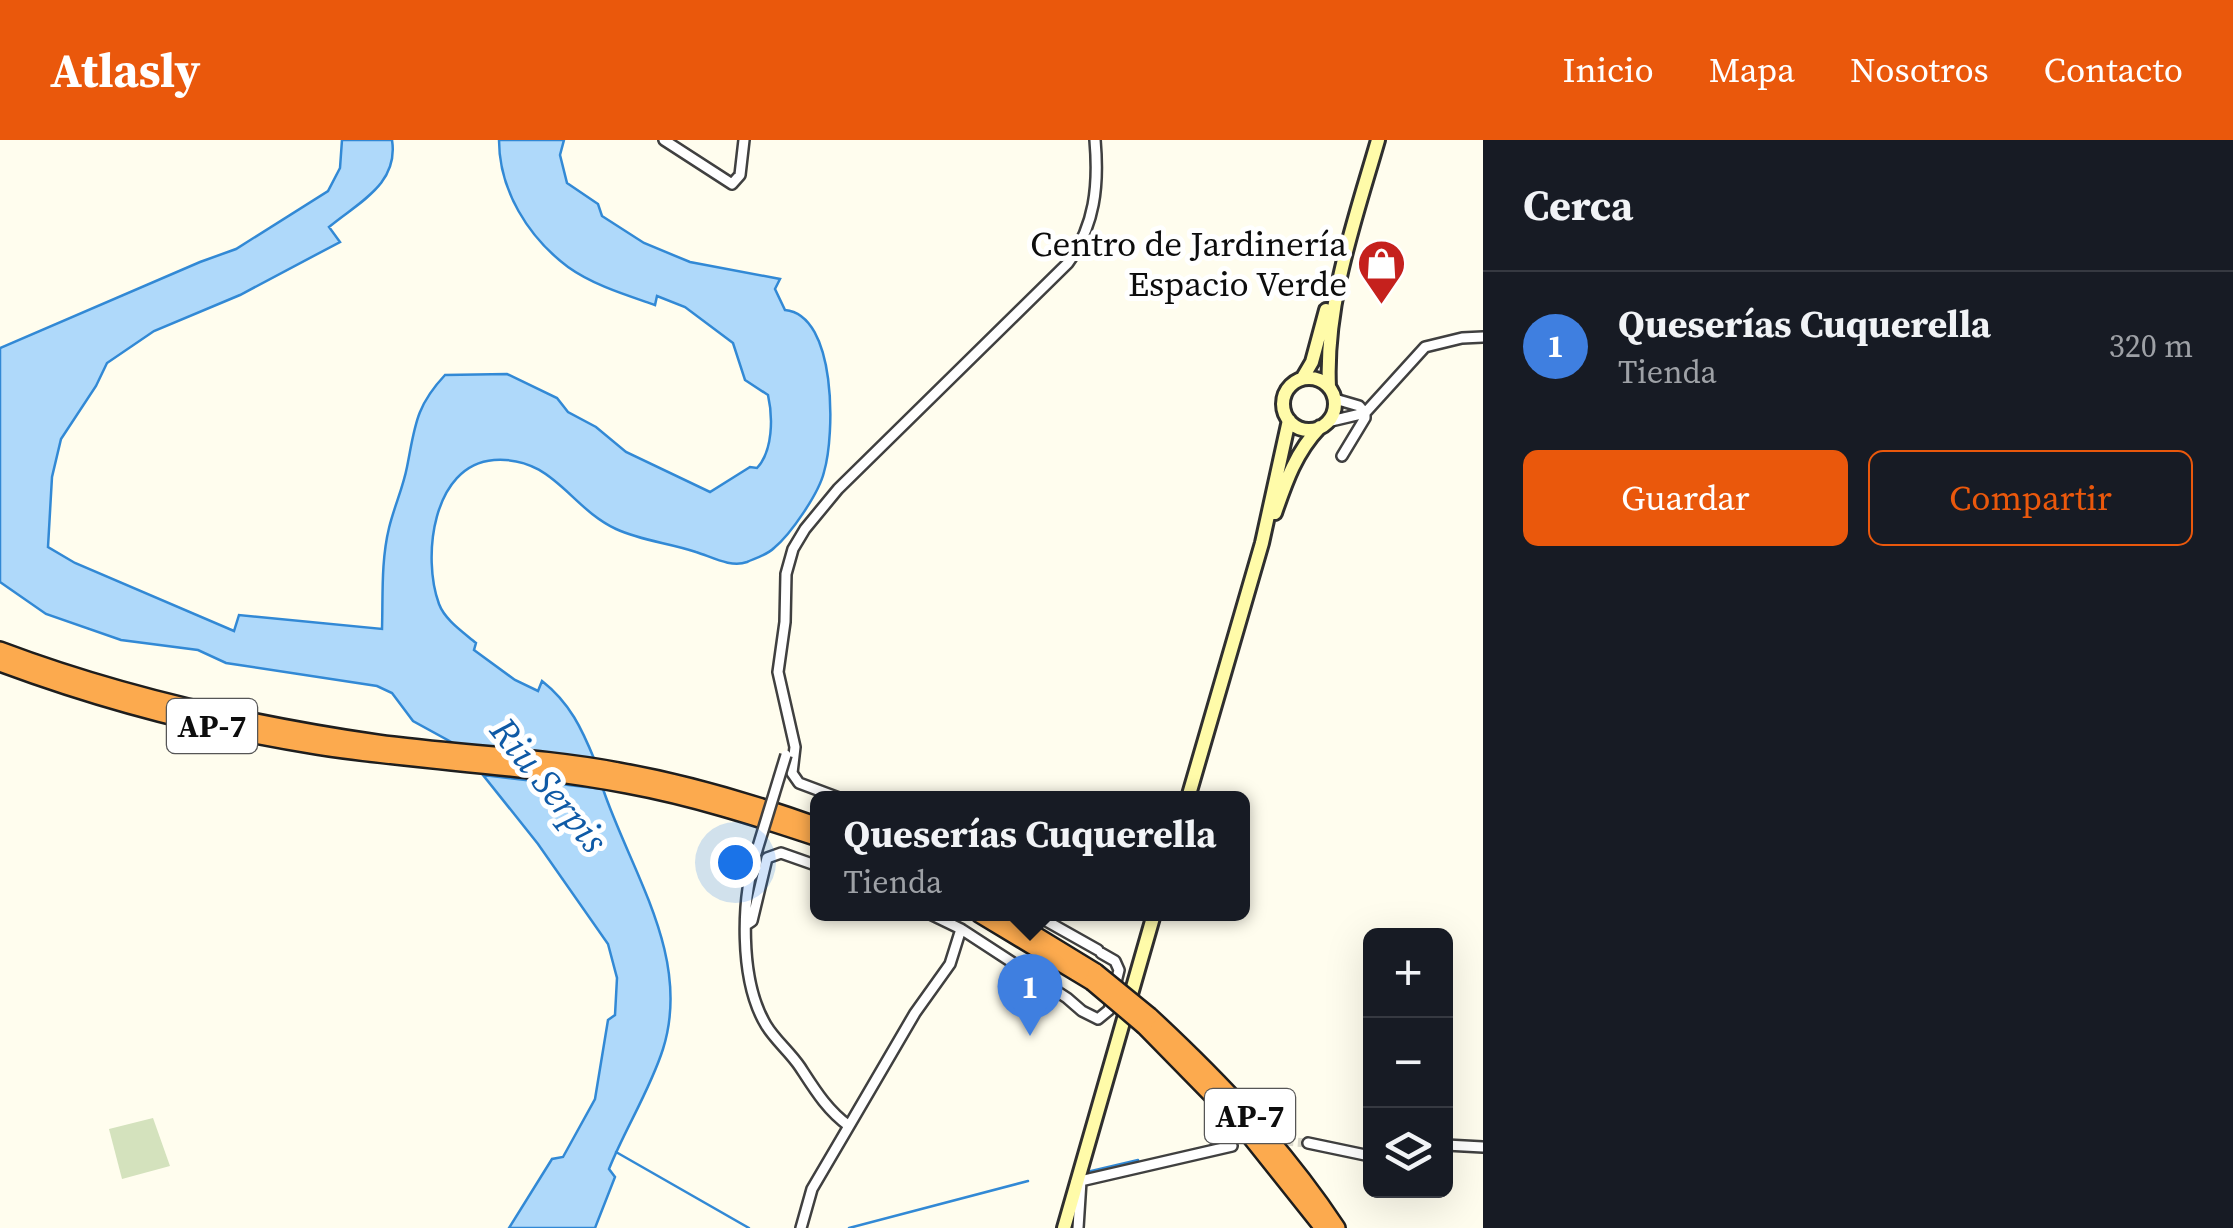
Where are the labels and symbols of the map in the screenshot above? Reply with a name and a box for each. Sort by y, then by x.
place label: Centro de Jardinería Espacio Verde [1030,220,1347,308]
shop icon: Centro de Jardinería Espacio Verde [1356,238,1408,306]
road number: AP-7 [167,699,257,753]
water label: Riu Serpis [478,706,620,864]
your location [710,837,761,888]
pin: 1 [998,954,1062,1036]
road number: AP-7 [1205,1089,1295,1143]

